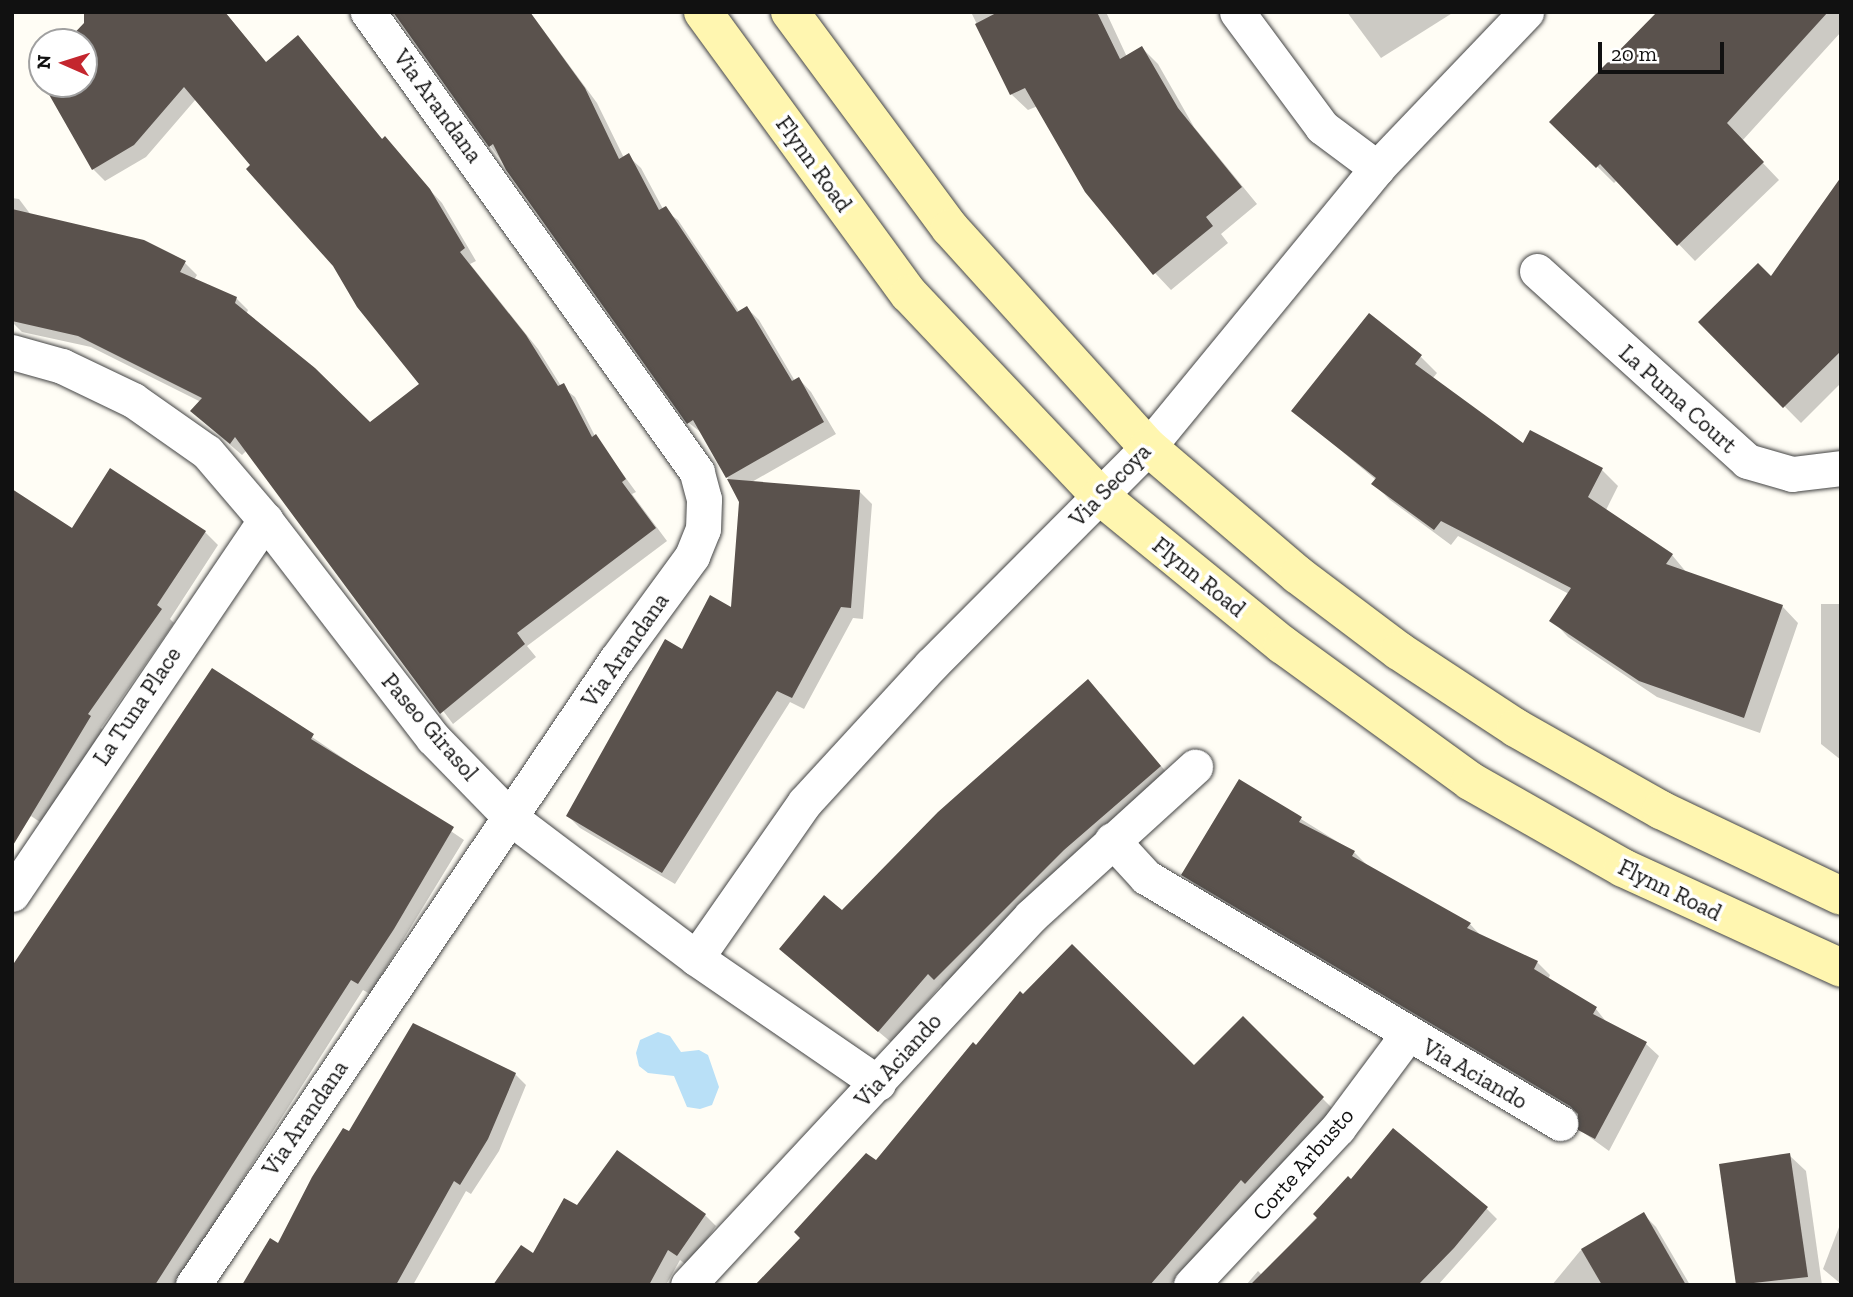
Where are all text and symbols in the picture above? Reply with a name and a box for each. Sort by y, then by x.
north arrow [28,28,98,98]
scale bar [1601,28,1727,72]
text: 20 m [1611,41,1657,66]
street label: Via Arandana [387,44,489,168]
text: N [32,54,55,70]
street label: Flynn Road [770,111,858,217]
street label: La Puma Court [1613,339,1743,459]
street label: Via Secoya [1064,438,1156,532]
street label: Flynn Road [1147,531,1251,623]
street label: Via Arandana [575,587,675,713]
street label: La Tuna Place [87,641,187,771]
street label: Paseo Girasol [376,668,484,786]
street label: Flynn Road [1614,853,1726,927]
street label: Via Aciando [848,1007,948,1113]
street label: Via Aciando [1417,1033,1533,1115]
street label: Via Arandana [256,1055,354,1181]
street label: Corte Arbusto [1246,1102,1360,1226]

